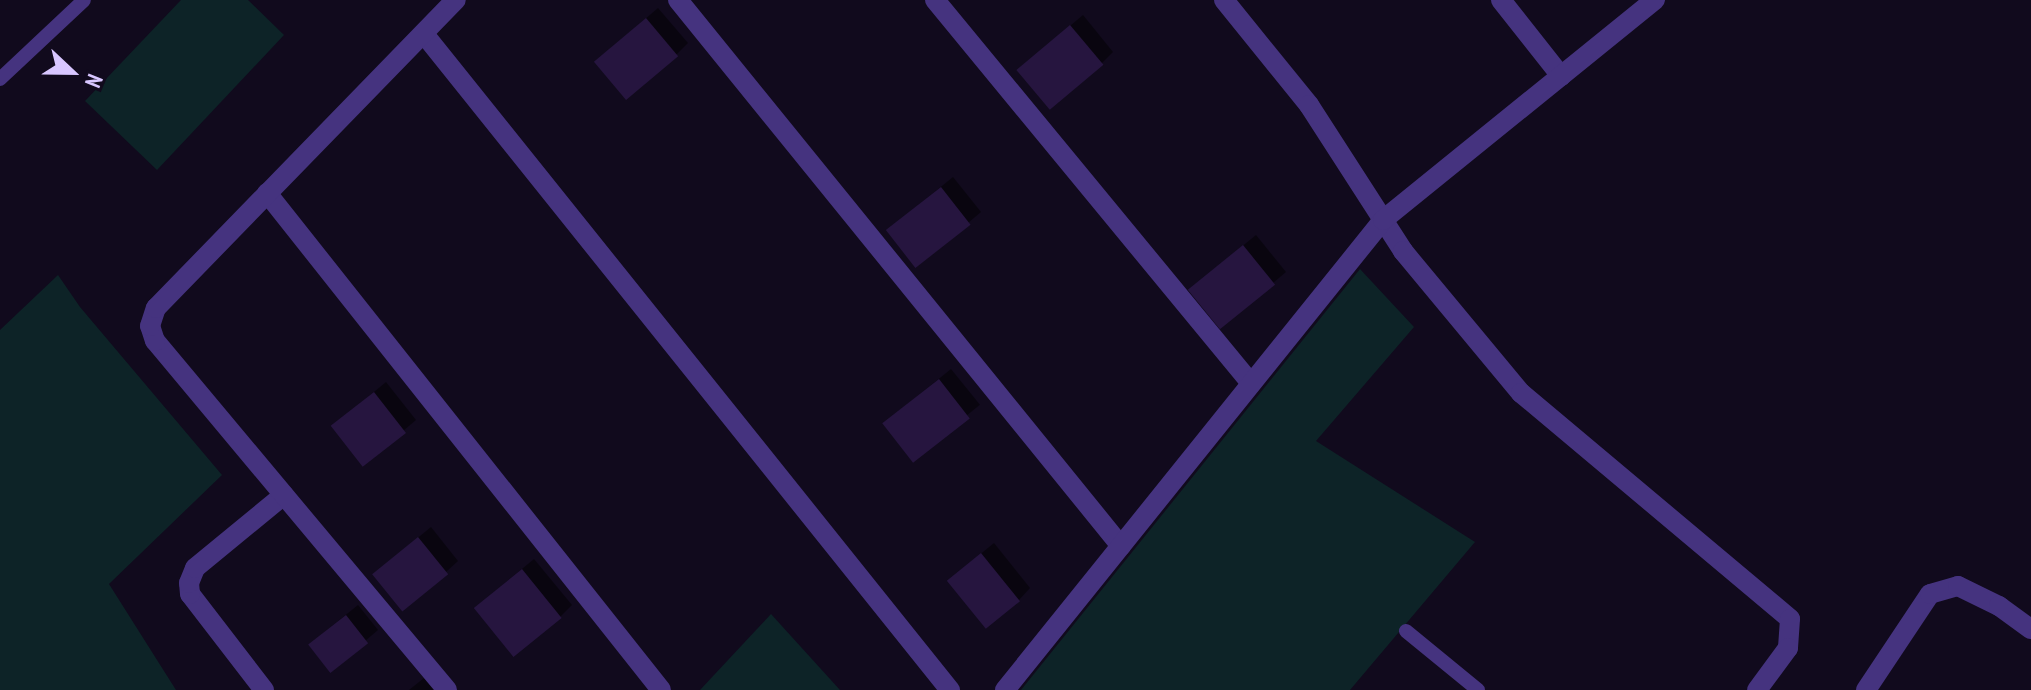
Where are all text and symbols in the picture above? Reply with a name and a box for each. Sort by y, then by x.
north arrow [32,32,112,112]
text: N [79,70,109,92]

